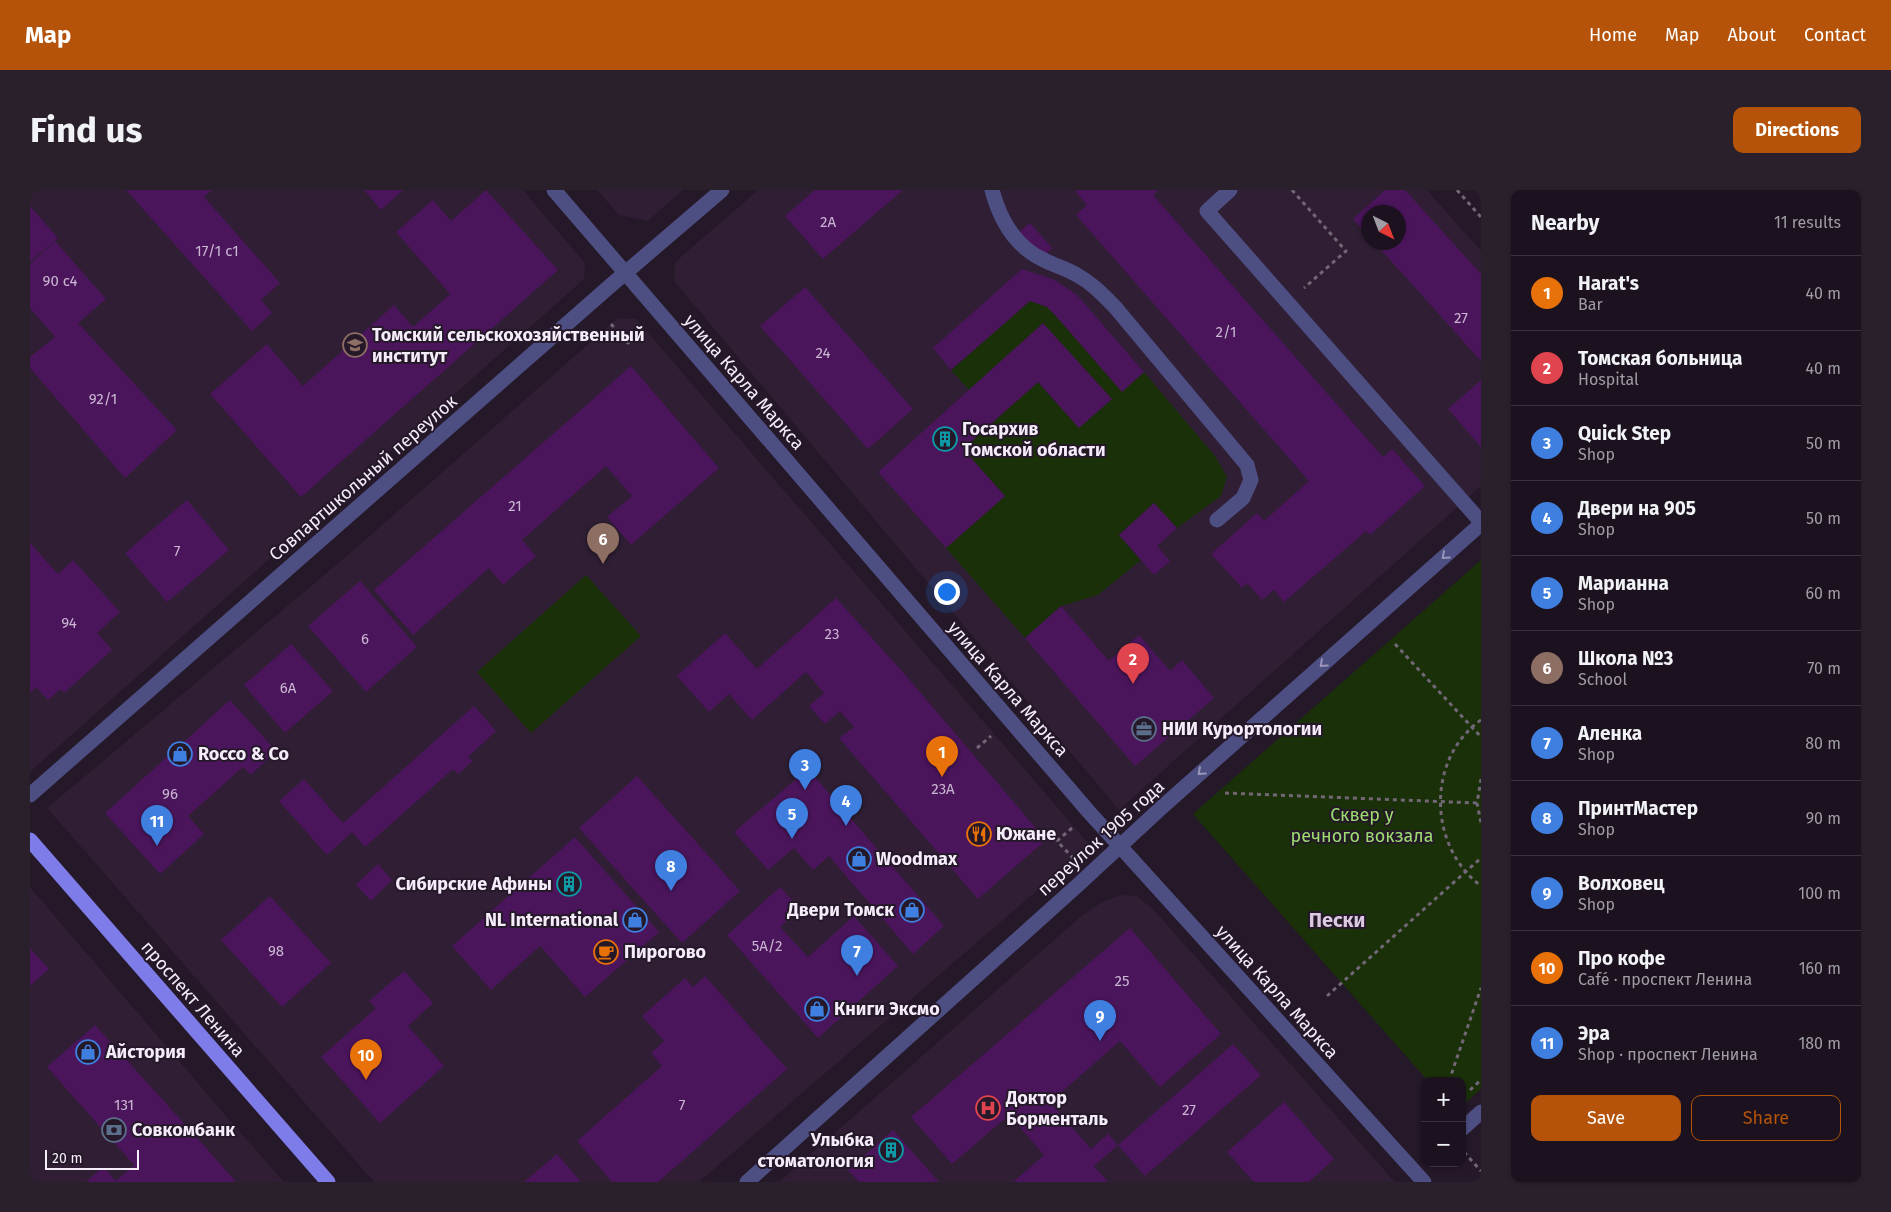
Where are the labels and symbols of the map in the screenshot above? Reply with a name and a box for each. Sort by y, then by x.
north arrow [1361,205,1406,250]
house number: 2А [820,213,836,231]
house number: 17/1 с1 [195,242,239,260]
house number: 90 с4 [43,272,77,290]
house number: 27 [1454,309,1468,327]
street label: улица Карла Маркса [679,310,809,454]
house number: 2/1 [1216,323,1236,341]
place label: Томский сельскохозяйственный институт [372,324,645,367]
school or university icon: Томский сельскохозяйственный институт [342,332,368,358]
house number: 24 [815,344,831,362]
house number: 92/1 [89,390,117,408]
street label: Совпартшкольный переулок [265,390,462,566]
place label: Госархив Томской области [962,418,1106,461]
building icon: Госархив Томской области [932,426,958,452]
house number: 21 [508,497,522,515]
pin: 6 [587,523,619,564]
house number: 7 [174,542,181,560]
one-way arrow [1441,551,1450,560]
your location [934,579,960,605]
house number: 94 [61,614,77,632]
street label: улица Карла Маркса [943,617,1073,761]
house number: 23 [825,625,839,643]
house number: 6 [361,630,369,648]
pin: 2 [1117,643,1149,684]
one-way arrow [1320,658,1329,667]
house number: 6А [280,679,297,697]
office icon: НИИ Курортологии [1131,716,1157,742]
place label: НИИ Курортологии [1162,718,1322,740]
pin: 1 [926,736,958,777]
shop icon: Rocco & Co [167,741,193,767]
place label: Rocco & Co [198,743,289,765]
pin: 3 [789,749,821,790]
one-way arrow [1198,766,1207,775]
street label: переулок 1905 года [1033,775,1169,901]
house number: 23А [931,780,955,798]
house number: 96 [162,785,178,803]
pin: 4 [830,785,862,826]
pin: 5 [776,798,808,839]
park label: Сквер у речного вокзала [1291,804,1433,847]
pin: 11 [141,805,173,846]
restaurant icon: Южане [966,821,992,847]
place label: Южане [996,823,1056,845]
shop icon: Woodmax [846,846,872,872]
place label: Woodmax [876,848,958,870]
pin: 8 [655,850,687,891]
building icon: Сибирские Афины [556,871,582,897]
place label: Сибирские Афины [396,873,552,895]
shop icon: Двери Томск [899,897,925,923]
place label: Двери Томск [786,899,894,921]
shop icon: NL International [622,907,648,933]
district label: Пески [1309,908,1365,932]
place label: NL International [485,909,619,931]
street label: улица Карла Маркса [1211,921,1343,1063]
pin: 7 [841,935,873,976]
street label: проспект Ленина [137,936,249,1062]
house number: 5А/2 [752,937,782,955]
cafe icon: Пирогово [593,939,619,965]
place label: Пирогово [624,941,706,963]
house number: 98 [268,942,284,960]
house number: 25 [1115,972,1129,990]
shop icon: Книги Эксмо [804,996,830,1022]
place label: Книги Эксмо [834,998,940,1020]
pin: 9 [1084,1000,1116,1041]
shop icon: Айстория [75,1039,101,1065]
pin: 10 [350,1039,382,1080]
place label: Айстория [105,1041,186,1063]
place label: Доктор Борменталь [1005,1087,1108,1130]
hospital icon: Доктор Борменталь [975,1095,1001,1121]
house number: 131 [114,1096,134,1114]
house number: 7 [679,1096,686,1114]
house number: 27 [1182,1101,1196,1119]
bank icon: Совкомбанк [101,1117,127,1143]
place label: Совкомбанк [132,1119,235,1141]
place label: Улыбка стоматология [758,1129,874,1172]
building icon: Улыбка стоматология [878,1137,904,1163]
scale bar [45,1147,139,1170]

